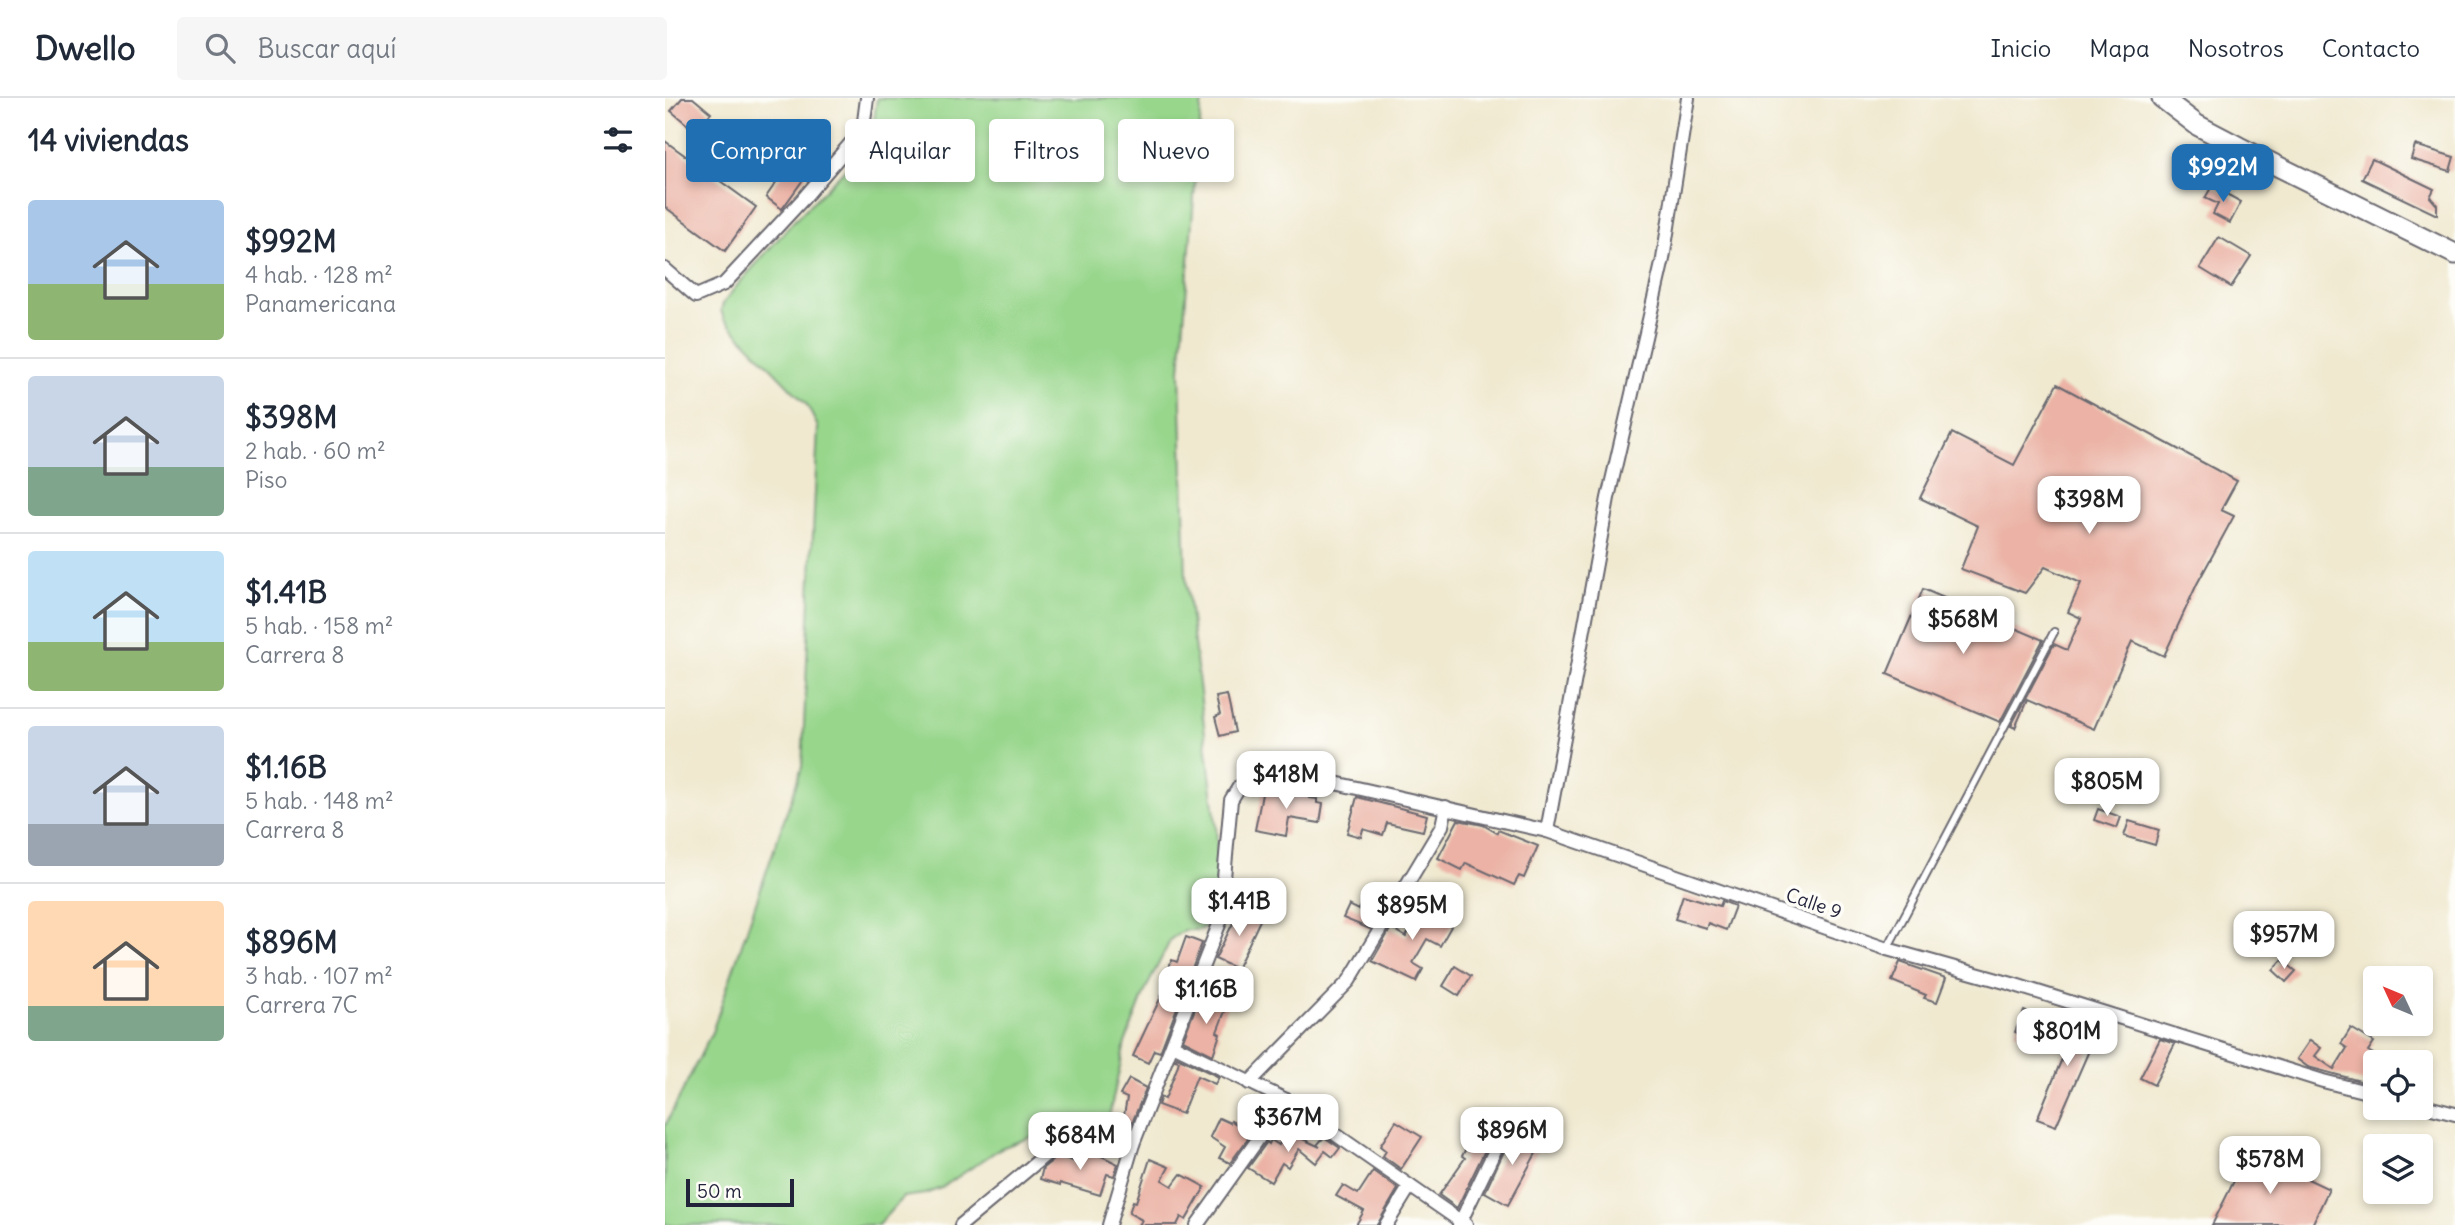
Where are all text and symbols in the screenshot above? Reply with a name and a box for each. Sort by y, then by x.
search box [177,17,667,80]
text: Dwello [35,27,135,69]
icon: search [201,29,239,67]
text: Buscar aquí [257,32,396,65]
text: Inicio [1991,33,2051,63]
text: Mapa [2089,33,2150,63]
text: Nosotros [2188,33,2284,63]
text: Contacto [2322,33,2420,63]
chip: Comprar [686,119,831,182]
chip: Alquilar [845,119,975,182]
chip: Filtros [989,119,1104,182]
chip: Nuevo [1118,119,1234,182]
text: 14 viviendas [28,121,189,159]
icon: filters [599,121,637,159]
pin: $992M [2174,144,2272,204]
text: $992M [2188,152,2258,181]
text: $992M [245,222,337,260]
icon: home [84,228,168,312]
text: 4 hab. · 128 m² [245,260,393,289]
text: Panamericana [245,289,396,318]
text: $398M [245,398,338,436]
icon: home [84,404,168,488]
text: 2 hab. · 60 m² [245,436,386,465]
text: Piso [245,465,287,494]
pin: $398M [2040,476,2138,536]
text: $398M [2054,484,2124,513]
text: $1.41B [245,573,327,611]
icon: home [84,579,168,663]
pin: $568M [1914,596,2012,656]
text: $568M [1927,604,1999,633]
text: 5 hab. · 158 m² [245,611,393,640]
text: Carrera 8 [245,640,345,669]
text: $1.16B [245,748,327,786]
pin: $418M [1237,752,1335,811]
icon: home [84,754,168,838]
pin: $805M [2058,758,2156,818]
text: $418M [1253,759,1319,788]
text: $805M [2070,766,2144,795]
text: 5 hab. · 148 m² [245,786,394,815]
text: Carrera 8 [245,815,345,844]
pin: $1.41B [1182,878,1296,938]
pin: $895M [1363,882,1461,942]
street label: Calle 9 [1783,882,1845,924]
text: $1.41B [1207,886,1271,915]
text: $895M [1376,890,1448,919]
pin: $957M [2235,912,2333,971]
text: $957M [2249,919,2319,948]
text: $896M [245,923,338,961]
icon: home [84,929,168,1013]
text: 3 hab. · 107 m² [245,961,393,990]
north arrow [2363,966,2433,1036]
map controls [2363,966,2433,1204]
pin: $1.16B [1149,967,1263,1026]
text: $1.16B [1175,974,1237,1003]
text: Carrera 7C [245,990,358,1019]
pin: $801M [2018,1009,2116,1068]
text: $801M [2033,1016,2101,1045]
button: locate [2363,1050,2433,1120]
pin: $367M [1239,1094,1337,1154]
text: $367M [1253,1102,1323,1131]
pin: $896M [1463,1108,1561,1167]
pin: $684M [1031,1112,1129,1172]
text: $896M [1476,1115,1548,1144]
text: $684M [1044,1120,1116,1149]
button: layers [2363,1134,2433,1204]
pin: $578M [2221,1136,2319,1196]
text: $578M [2235,1144,2305,1173]
scale bar [686,1176,795,1208]
text: 50 m [697,1179,742,1203]

